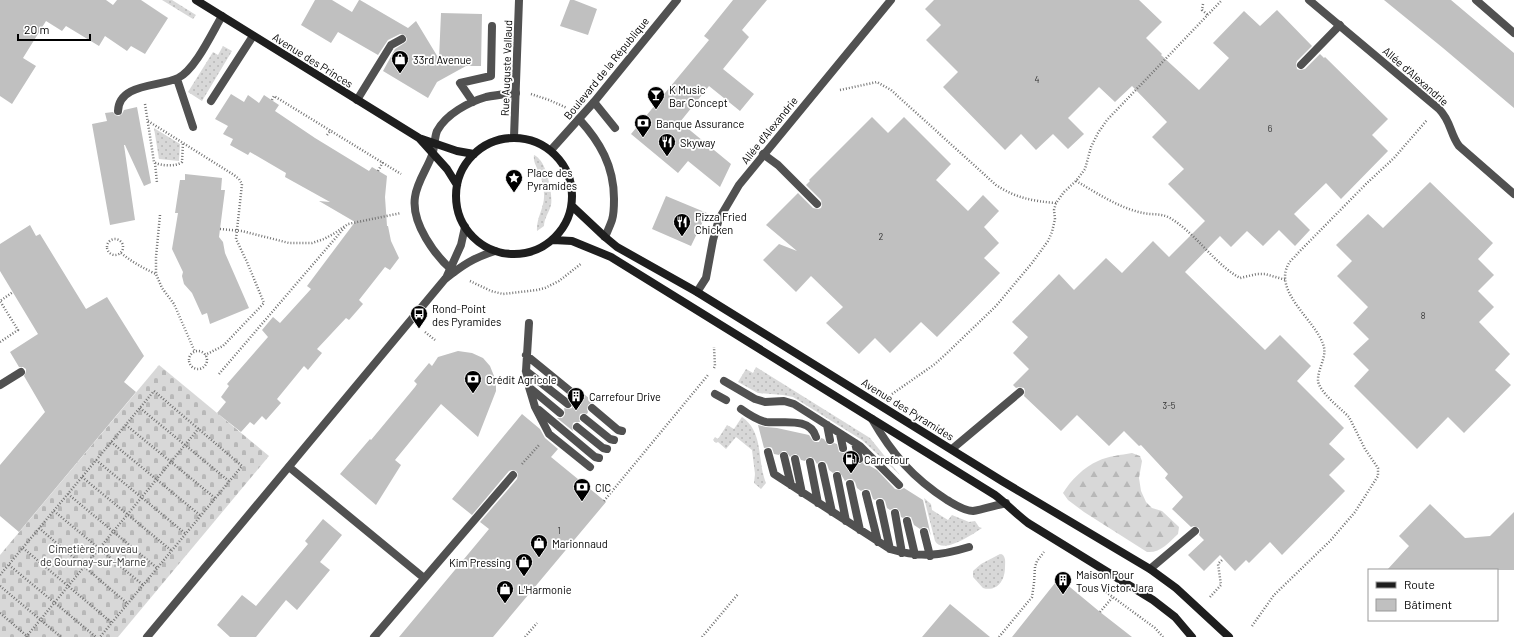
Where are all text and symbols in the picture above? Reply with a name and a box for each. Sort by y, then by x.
street label: Boulevard de la République [561,14,651,122]
scale bar [18,16,90,42]
street label: Rue Auguste Vallaud [498,20,514,116]
text: 20 m [24,22,50,36]
street label: Avenue des Princes [270,30,356,90]
street label: Allée d'Alexandrie [1380,44,1452,108]
shop icon: 33rd Avenue [390,49,410,74]
place label: 33rd Avenue [413,53,472,66]
house number: 4 [1035,74,1040,85]
place label: K Music Bar Concept [669,83,728,109]
bar icon: K Music Bar Concept [646,85,666,110]
street label: Allée d'Alexandrie [738,94,800,166]
bank icon: Banque Assurance [633,113,653,138]
place label: Banque Assurance [656,117,745,130]
house number: 6 [1268,123,1273,134]
restaurant icon: Skyway [657,132,677,157]
place label: Skyway [680,136,715,149]
place label: Place des Pyramides [527,166,577,192]
place icon: Place des Pyramides [504,168,524,193]
place label: Pizza Fried Chicken [695,210,747,236]
restaurant icon: Pizza Fried Chicken [672,212,692,237]
house number: 2 [879,231,884,242]
place label: Rond-Point des Pyramides [432,302,501,328]
bus stop icon: Rond-Point des Pyramides [409,304,429,329]
house number: 8 [1421,310,1426,321]
bank icon: Crédit Agricole [463,369,483,394]
place label: Crédit Agricole [486,373,557,386]
street label: Avenue des Pyramides [859,375,957,443]
building icon: Carrefour Drive [566,386,586,411]
place label: Carrefour Drive [589,390,661,403]
house number: 3-5 [1163,400,1176,411]
fuel station icon: Carrefour [841,449,861,474]
place label: Carrefour [864,453,909,466]
bank icon: CIC [572,477,592,502]
place label: CIC [595,481,611,494]
house number: 1 [557,525,561,536]
shop icon: Marionnaud [529,533,549,558]
place label: Marionnaud [552,537,608,550]
park label: Cimetière nouveau de Gournay-sur-Marne [40,542,146,568]
shop icon: Kim Pressing [514,552,534,577]
place label: Kim Pressing [449,556,511,569]
place label: Maison Pour Tous Victor Jara [1076,568,1153,594]
legend [1368,569,1498,621]
building icon: Maison Pour Tous Victor Jara [1053,570,1073,595]
text: Route [1404,577,1435,591]
shop icon: L'Harmonie [495,579,515,604]
place label: L'Harmonie [518,583,572,596]
text: Bâtiment [1404,597,1452,611]

